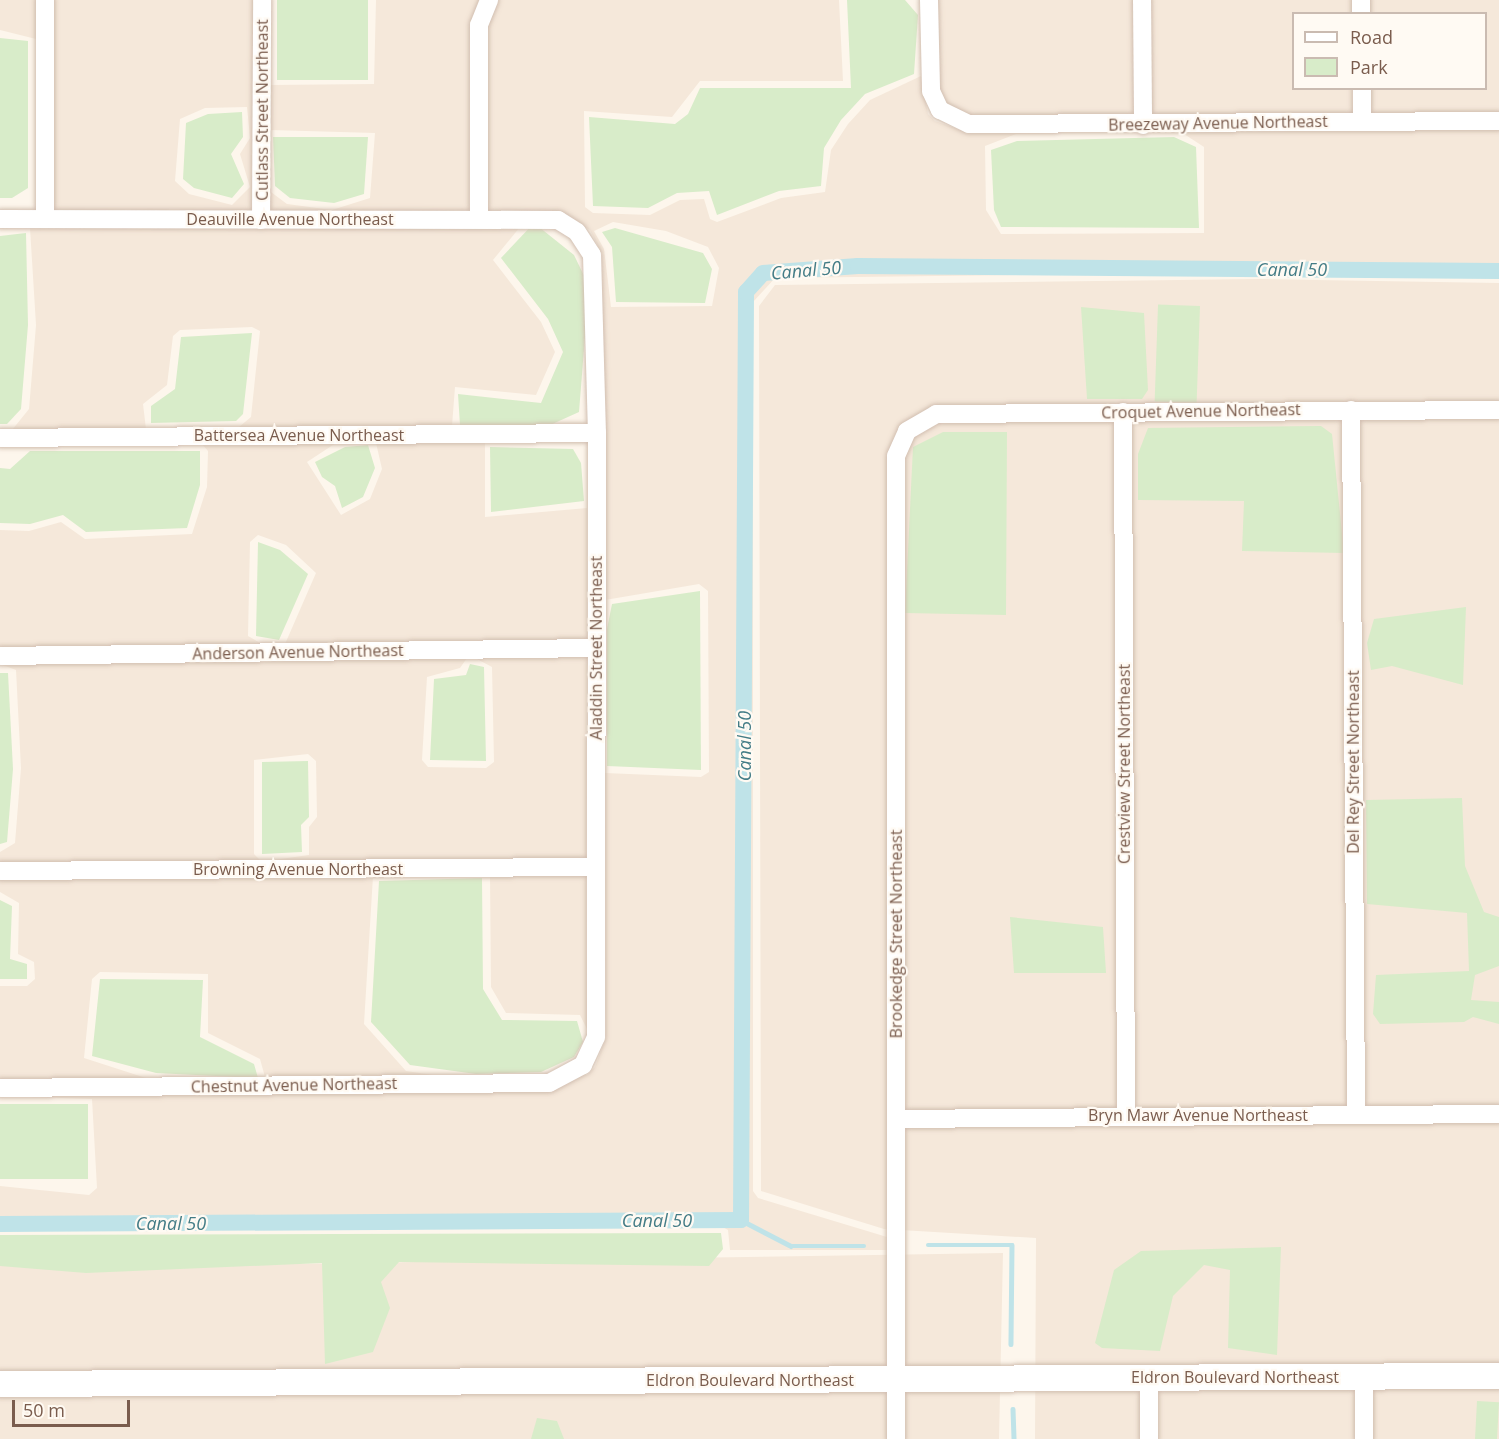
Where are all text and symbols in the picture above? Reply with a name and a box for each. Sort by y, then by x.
legend [1292,12,1487,90]
street label: Cutlass Street Northeast [252,19,272,201]
text: Road [1350,25,1393,49]
text: Park [1350,55,1388,79]
street label: Breezeway Avenue Northeast [1108,111,1328,135]
street label: Deauville Avenue Northeast [186,209,394,229]
water label: Canal 50 [770,256,842,284]
water label: Canal 50 [1257,258,1327,280]
street label: Croquet Avenue Northeast [1101,400,1301,422]
street label: Battersea Avenue Northeast [194,425,404,445]
street label: Aladdin Street Northeast [586,556,606,740]
street label: Anderson Avenue Northeast [192,641,404,663]
street label: Crestview Street Northeast [1114,664,1134,864]
street label: Del Rey Street Northeast [1343,670,1363,854]
water label: Canal 50 [733,711,755,781]
street label: Brookedge Street Northeast [886,830,906,1038]
street label: Browning Avenue Northeast [193,859,403,879]
street label: Chestnut Avenue Northeast [191,1074,397,1096]
street label: Bryn Mawr Avenue Northeast [1088,1105,1308,1125]
water label: Canal 50 [622,1209,692,1231]
water label: Canal 50 [136,1212,206,1234]
street label: Eldron Boulevard Northeast [1131,1367,1339,1387]
street label: Eldron Boulevard Northeast [646,1370,854,1390]
scale bar [15,1388,134,1426]
text: 50 m [23,1398,65,1422]

